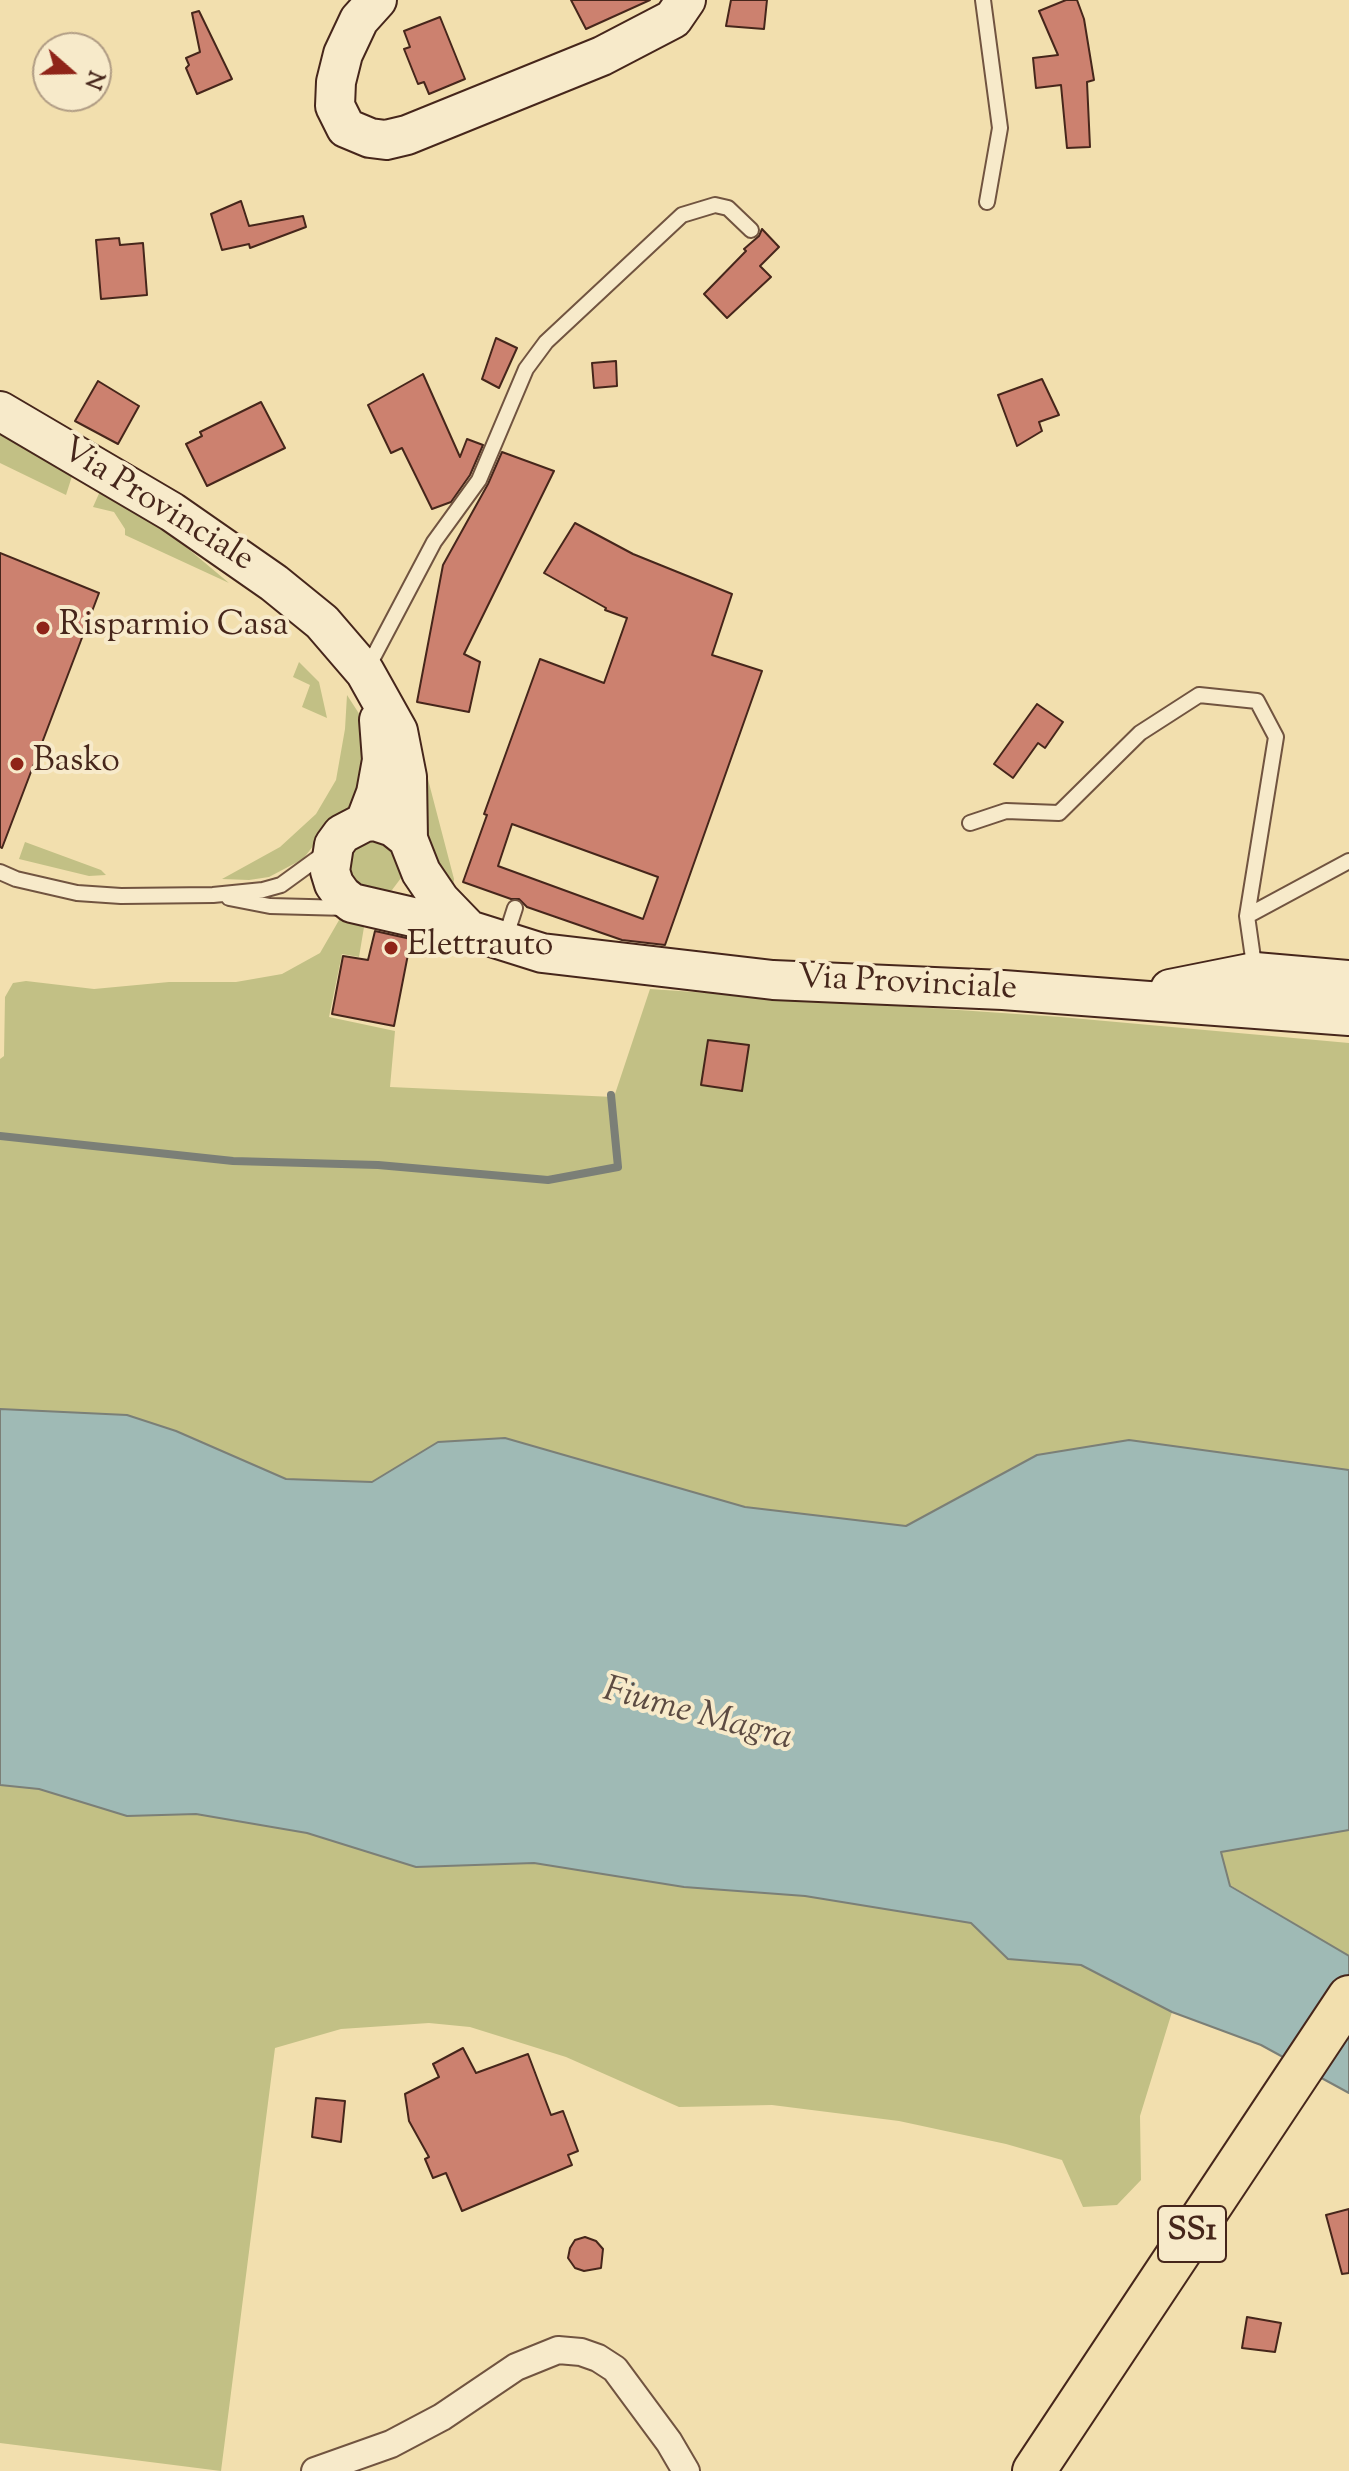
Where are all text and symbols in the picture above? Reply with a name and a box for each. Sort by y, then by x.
north arrow [32,32,112,112]
text: N [75,66,111,93]
street label: Via Provinciale [52,431,260,583]
place label: Risparmio Casa [59,608,288,648]
marker: Risparmio Casa [34,619,52,637]
place label: Basko [33,744,120,784]
marker: Basko [8,755,26,773]
place label: Elettrauto [407,928,553,968]
marker: Elettrauto [382,939,400,957]
street label: Via Provinciale [796,960,1018,1012]
water label: Fiume Magra [598,1671,796,1763]
road number: SS1 [1158,2206,1226,2262]

